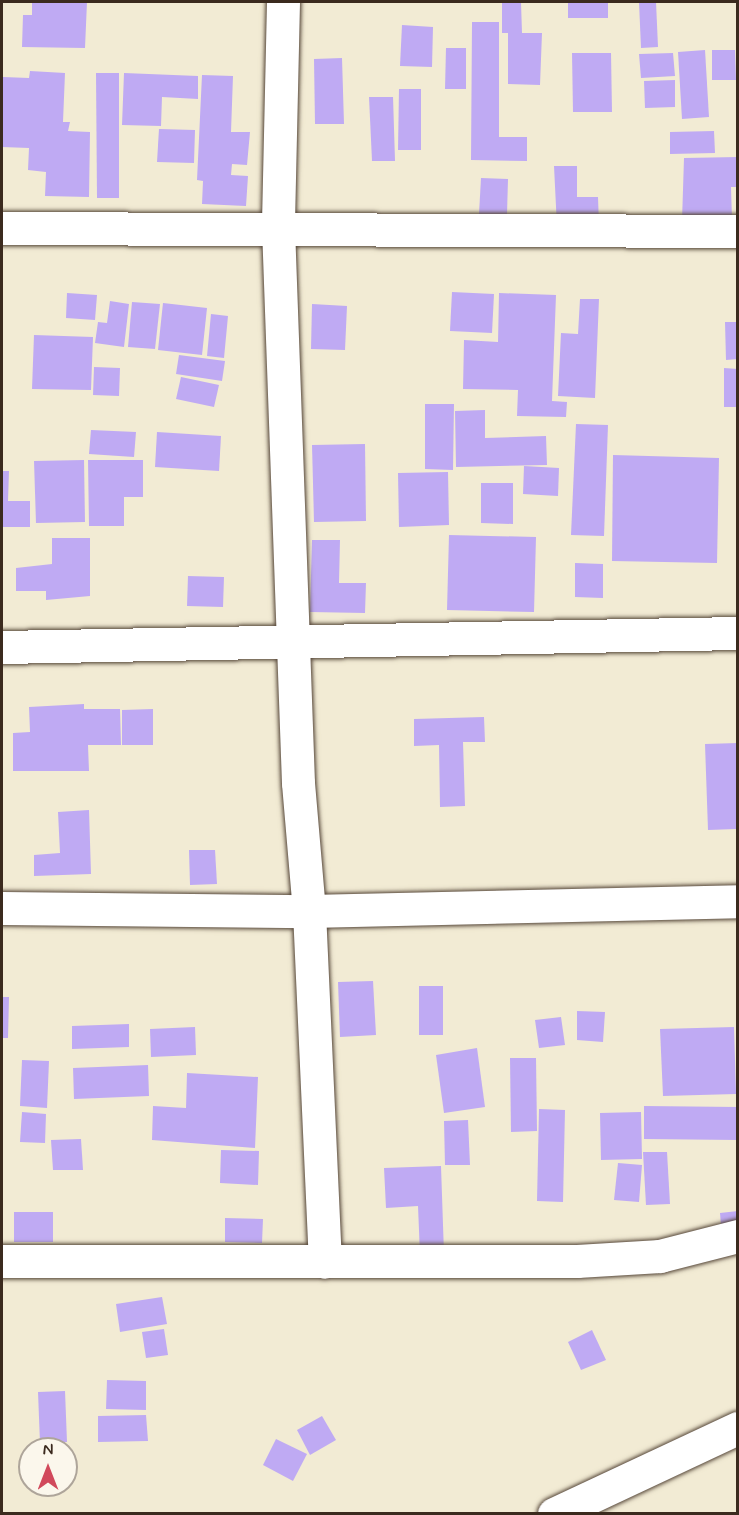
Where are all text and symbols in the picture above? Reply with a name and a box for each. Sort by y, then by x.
north arrow [18,1437,78,1497]
text: N [43,1440,53,1461]

